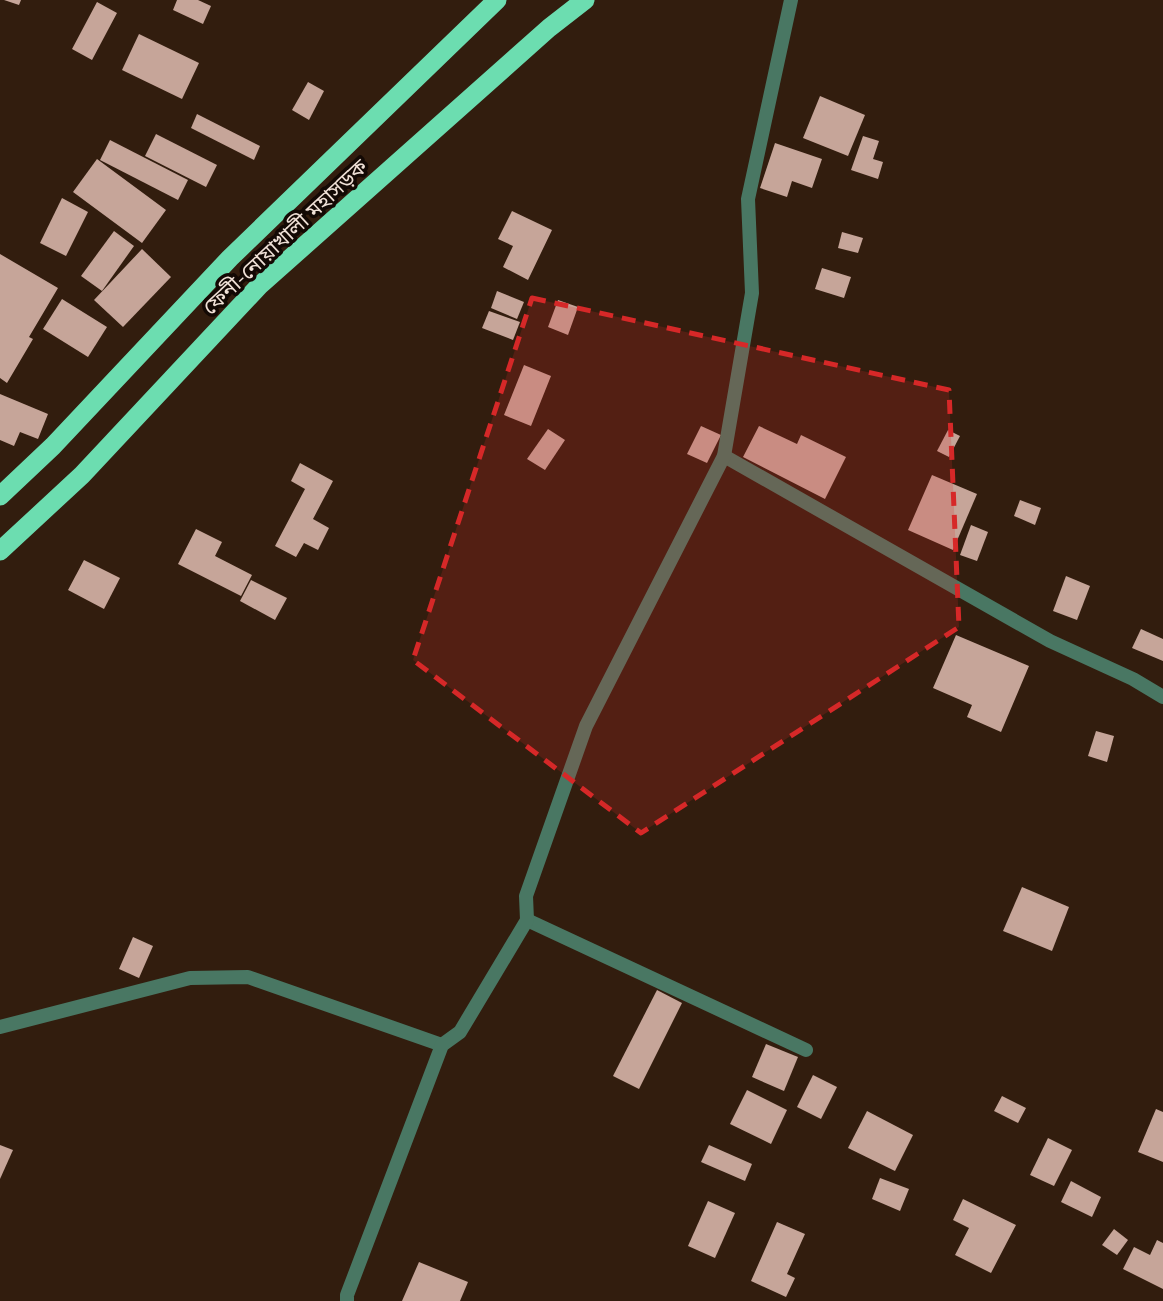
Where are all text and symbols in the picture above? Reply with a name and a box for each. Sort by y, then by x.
street label: ফেনী-নোয়াখালী মহাসড়ক [197,153,373,320]

